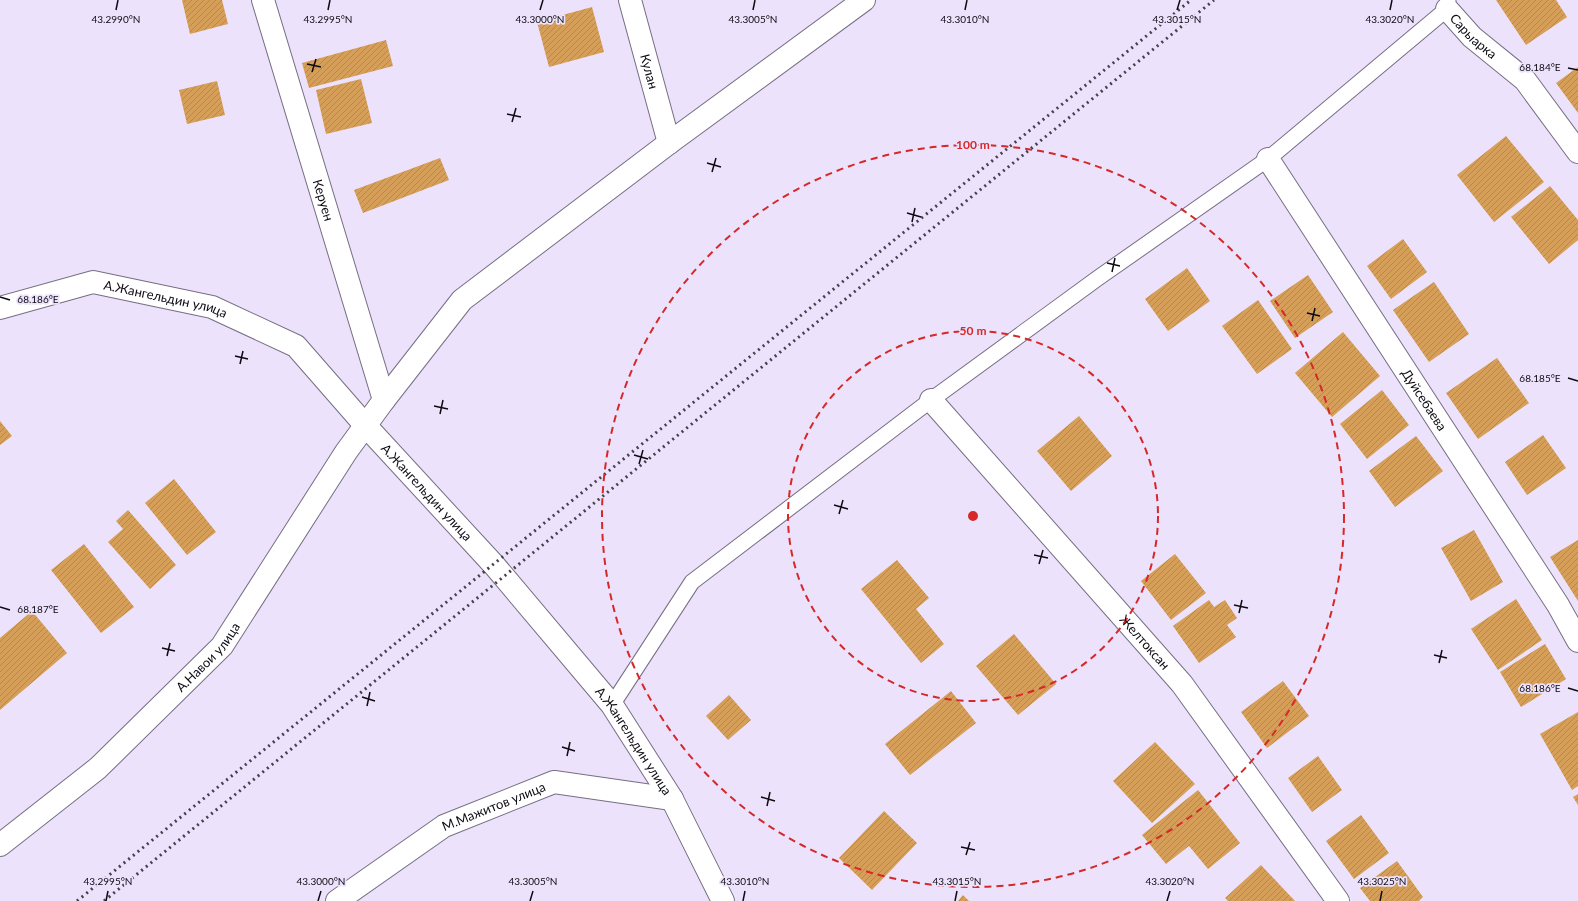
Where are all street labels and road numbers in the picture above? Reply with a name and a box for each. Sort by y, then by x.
street label: Сарыарка [1447,10,1500,62]
street label: Кулан [637,52,662,91]
street label: Керуен [310,177,337,223]
street label: А.Жангельдин улица [102,276,230,321]
street label: Дуйсебаева [1398,366,1450,434]
street label: А.Жангельдин улица [378,440,476,544]
street label: Желтоксан [1117,611,1173,673]
street label: А.Навои улица [172,619,243,695]
street label: А.Жангельдин улица [592,683,675,798]
street label: М.Мажитов улица [439,778,548,834]

